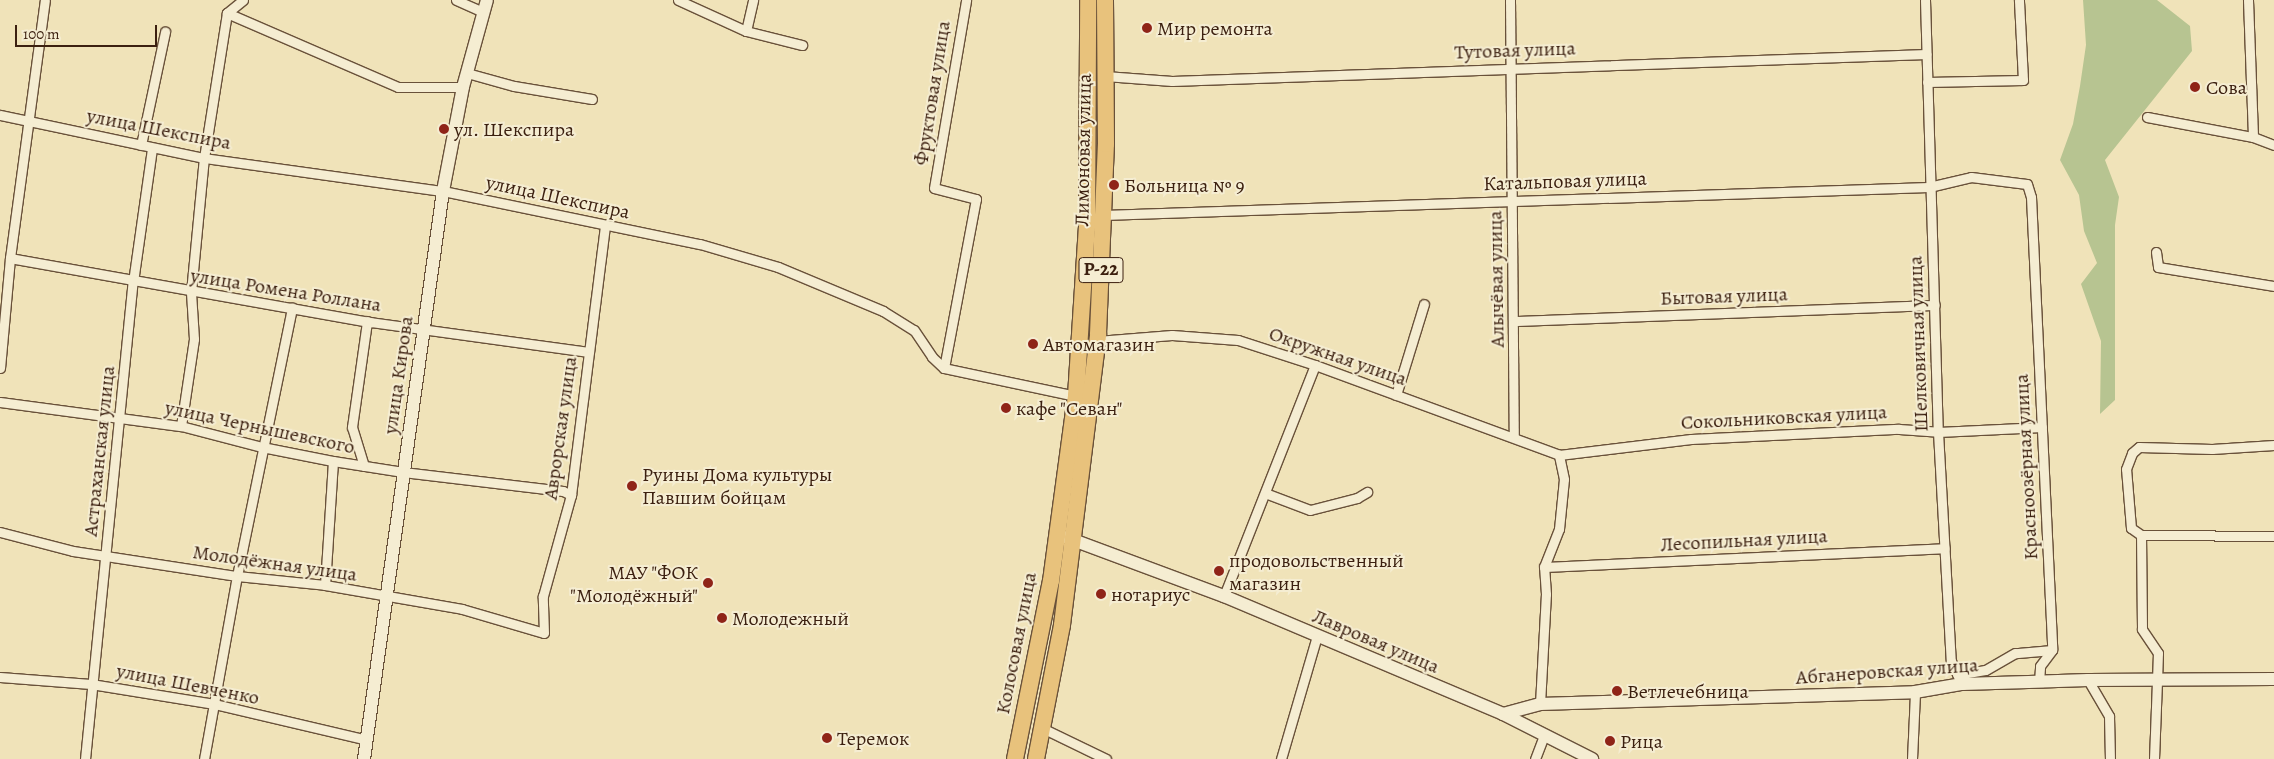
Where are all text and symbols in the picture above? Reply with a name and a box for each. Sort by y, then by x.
scale bar [18,15,160,47]
place label: Мир ремонта [1157,16,1273,40]
street label: Фруктовая улица [909,19,955,167]
marker: Мир ремонта [1141,22,1153,34]
text: 100 m [23,24,60,44]
street label: Тутовая улица [1454,36,1576,64]
street label: Лимоновая улица [1070,73,1096,227]
place label: Сова [2206,75,2247,99]
marker: Сова [2188,80,2202,94]
street label: улица Шекспира [85,103,233,155]
place label: ул. Шекспира [454,117,575,141]
marker: ул. Шекспира [438,123,450,135]
street label: Катальповая улица [1483,166,1647,196]
street label: улица Шекспира [484,170,632,224]
place label: Больница № 9 [1124,173,1244,197]
marker: Больница № 9 [1108,179,1120,191]
street label: Алычёвая улица [1483,210,1509,348]
road number: Р-22 [1078,254,1124,286]
street label: Шелковичная улица [1903,255,1933,433]
street label: улица Ромена Роллана [189,263,383,317]
street label: Бытовая улица [1660,282,1788,310]
street label: улица Кирова [378,314,418,436]
street label: Окружная улица [1266,321,1410,391]
place label: Автомагазин [1043,332,1155,356]
marker: Автомагазин [1027,338,1039,350]
street label: Аврорская улица [538,355,582,501]
street label: Астраханская улица [78,364,120,538]
street label: Красноозёрная улица [2009,373,2043,561]
street label: улица Чернышевского [163,395,357,459]
place label: кафе "Севан" [1016,396,1123,420]
street label: Сокольниковская улица [1680,400,1888,434]
marker: кафе "Севан" [1000,402,1012,414]
place label: Руины Дома культуры Павшим бойцам [642,462,832,509]
marker: Руины Дома культуры Павшим бойцам [626,480,638,492]
street label: Лесопильная улица [1660,524,1828,556]
street label: Молодёжная улица [191,540,359,586]
place label: продовольственный магазин [1229,548,1404,595]
place label: МАУ "ФОК "Молодёжный" [570,560,698,607]
marker: продовольственный магазин [1213,565,1225,577]
street label: Колосовая улица [990,570,1042,716]
marker: МАУ "ФОК "Молодёжный" [702,577,714,589]
place label: нотариус [1111,582,1190,606]
marker: нотариус [1095,588,1107,600]
street label: Лавровая улица [1309,604,1443,678]
place label: Молодежный [732,606,849,630]
marker: Молодежный [716,612,728,624]
street label: Абганеровская улица [1795,653,1979,689]
street label: улица Шевченко [115,658,261,710]
place label: Ветлечебница [1627,679,1749,703]
marker: Ветлечебница [1611,685,1623,697]
place label: Теремок [837,726,909,750]
place label: Рица [1620,729,1663,753]
marker: Теремок [821,732,833,744]
marker: Рица [1604,735,1616,747]

